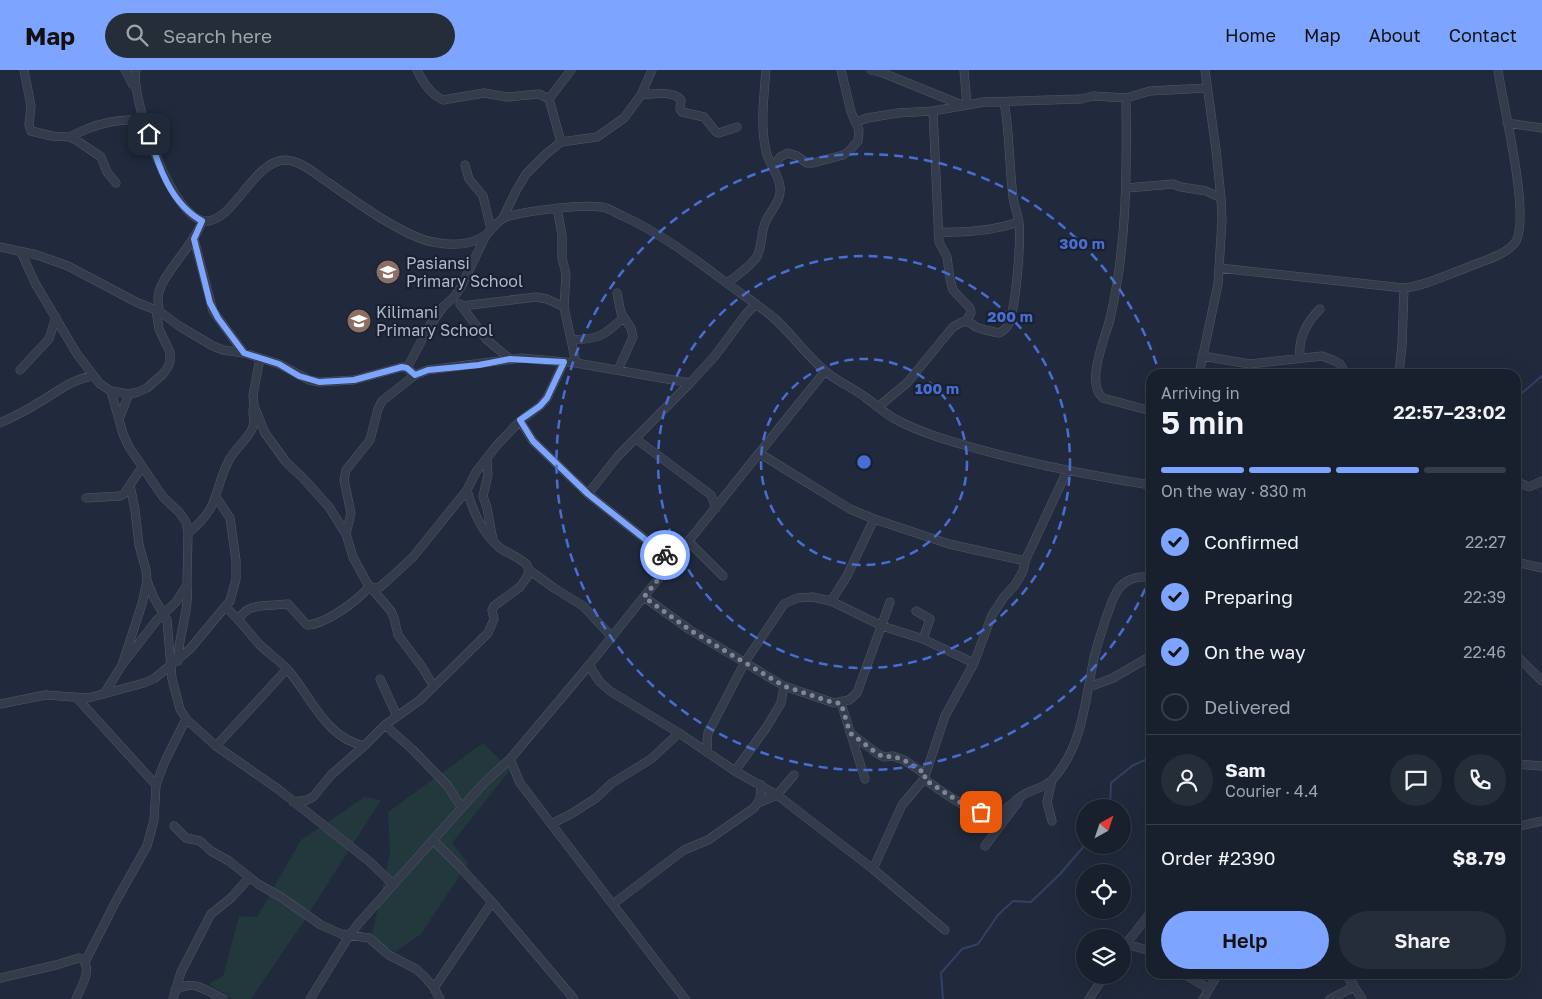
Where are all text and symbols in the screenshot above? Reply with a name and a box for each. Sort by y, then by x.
search box [105,13,455,58]
text: Map [25,21,75,50]
icon: search [123,21,151,49]
text: Search here [163,24,272,47]
text: Home [1225,24,1276,46]
text: Map [1304,24,1341,46]
text: About [1369,24,1421,46]
text: Contact [1449,24,1517,46]
pin [128,113,170,155]
icon: home [135,120,163,148]
text: 300 m [1059,234,1105,252]
place label: Pasiansi Primary School [406,253,523,291]
school or university icon: Pasiansi Primary School [375,259,401,285]
place label: Kilimani Primary School [376,302,493,340]
text: 200 m [987,307,1033,325]
school or university icon: Kilimani Primary School [346,308,372,334]
text: 100 m [915,379,959,397]
text: Arriving in [1161,383,1240,403]
text: 22:57–23:02 [1393,400,1506,423]
text: 5 min [1161,403,1244,441]
centre of rings [855,453,873,471]
text: On the way · 830 m [1161,481,1307,501]
icon: check [1161,528,1189,556]
courier [640,530,690,580]
text: Confirmed [1204,530,1299,553]
text: 22:27 [1465,532,1506,552]
icon: bike [651,541,679,569]
icon: check [1161,583,1189,611]
text: Preparing [1204,585,1293,608]
text: 22:39 [1464,587,1506,607]
icon: check [1161,638,1189,666]
text: On the way [1204,640,1306,663]
text: 22:46 [1463,642,1506,662]
text: Delivered [1204,695,1291,718]
button: person [1161,754,1213,806]
button: chat [1390,754,1442,806]
button: phone [1454,754,1506,806]
text: Sam [1225,758,1265,781]
text: Courier · 4.4 [1225,781,1318,801]
pin [960,791,1002,833]
icon: bag [967,798,995,826]
north arrow [1076,799,1131,854]
map controls [1076,799,1131,984]
text: Order #2390 [1161,846,1275,869]
text: $8.79 [1453,846,1506,869]
button: locate [1076,864,1131,919]
button: Help [1161,911,1329,969]
button: Share [1339,911,1506,969]
button: layers [1076,929,1131,984]

